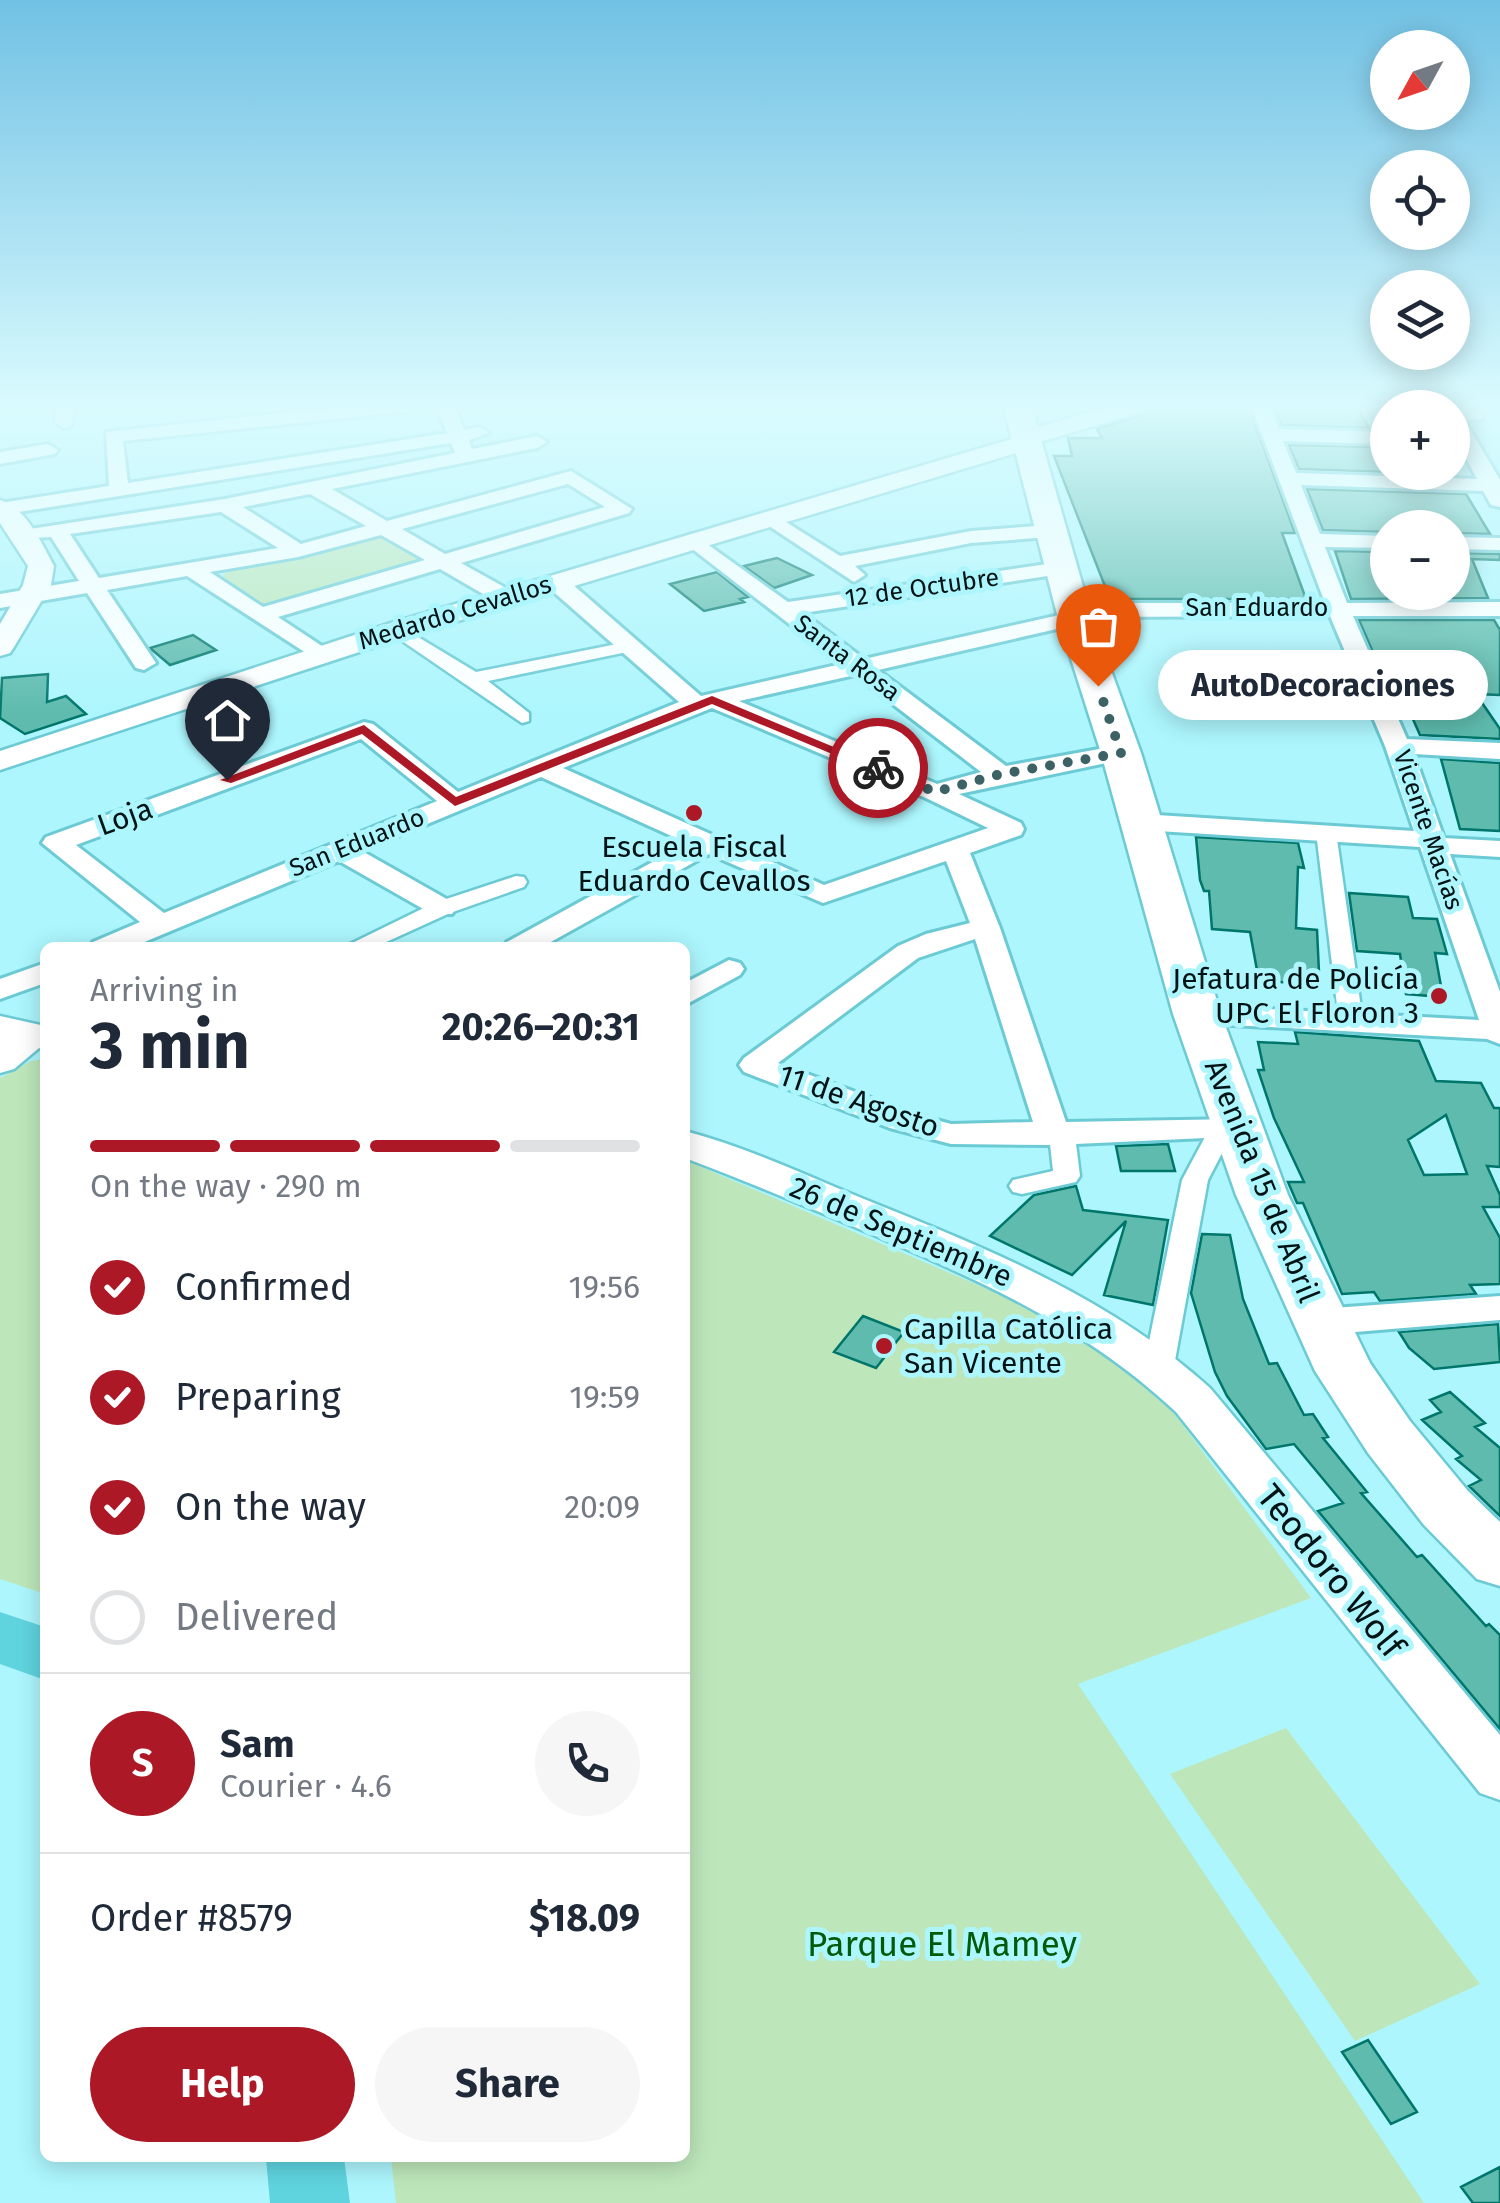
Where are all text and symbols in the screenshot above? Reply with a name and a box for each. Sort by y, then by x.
north arrow [1370,30,1470,130]
map controls [1370,30,1470,610]
button: locate [1370,150,1470,250]
button: layers [1370,270,1470,370]
button: + [1370,390,1470,490]
button: − [1370,510,1470,610]
street label: 12 de Octubre [843,562,1001,614]
street label: Medardo Cevallos [355,569,555,657]
pin [1056,584,1141,687]
street label: San Eduardo [1186,593,1328,623]
icon: bag [1071,599,1126,654]
street label: Santa Rosa [788,608,906,708]
callout: AutoDecoraciones [1158,651,1488,721]
text: AutoDecoraciones [1191,666,1455,704]
pin [185,678,270,781]
icon: home [200,693,255,748]
courier [828,718,928,818]
icon: bike [851,741,906,796]
street label: Vicente Macías [1387,746,1469,914]
street label: Loja [92,790,158,844]
street label: San Eduardo [285,802,429,884]
marker: Escuela Fiscal Eduardo Cevallos [683,802,705,824]
place label: Escuela Fiscal Eduardo Cevallos [578,829,810,899]
place label: Jefatura de Policía UPC El Floron 3 [1172,961,1419,1031]
text: Arriving in [90,971,238,1009]
marker: Jefatura de Policía UPC El Floron 3 [1428,985,1450,1007]
text: 20:26–20:31 [442,1004,640,1050]
text: 3 min [90,1007,250,1085]
street label: Avenida 15 de Abril [1197,1054,1327,1308]
street label: 11 de Agosto [774,1057,944,1145]
text: On the way · 290 m [90,1167,362,1205]
street label: 26 de Septiembre [785,1169,1017,1295]
icon: check [90,1260,145,1315]
text: Confirmed [175,1264,353,1310]
text: 19:56 [568,1268,640,1306]
place label: Capilla Católica San Vicente [904,1311,1113,1381]
marker: Capilla Católica San Vicente [873,1335,895,1357]
icon: check [90,1370,145,1425]
text: Preparing [175,1374,341,1420]
text: 19:59 [569,1378,640,1416]
street label: Teodoro Wolf [1249,1476,1415,1668]
icon: check [90,1480,145,1535]
text: On the way [175,1484,366,1530]
text: 20:09 [564,1488,640,1526]
text: Delivered [175,1594,338,1640]
button: phone [535,1711,640,1816]
text: Sam [220,1721,295,1767]
text: S [132,1740,153,1786]
text: Courier · 4.6 [220,1767,392,1805]
text: Order #8579 [90,1895,293,1941]
text: $18.09 [529,1895,640,1941]
park label: Parque El Mamey [807,1923,1077,1965]
button: Help [90,2027,355,2142]
button: Share [375,2027,640,2142]

